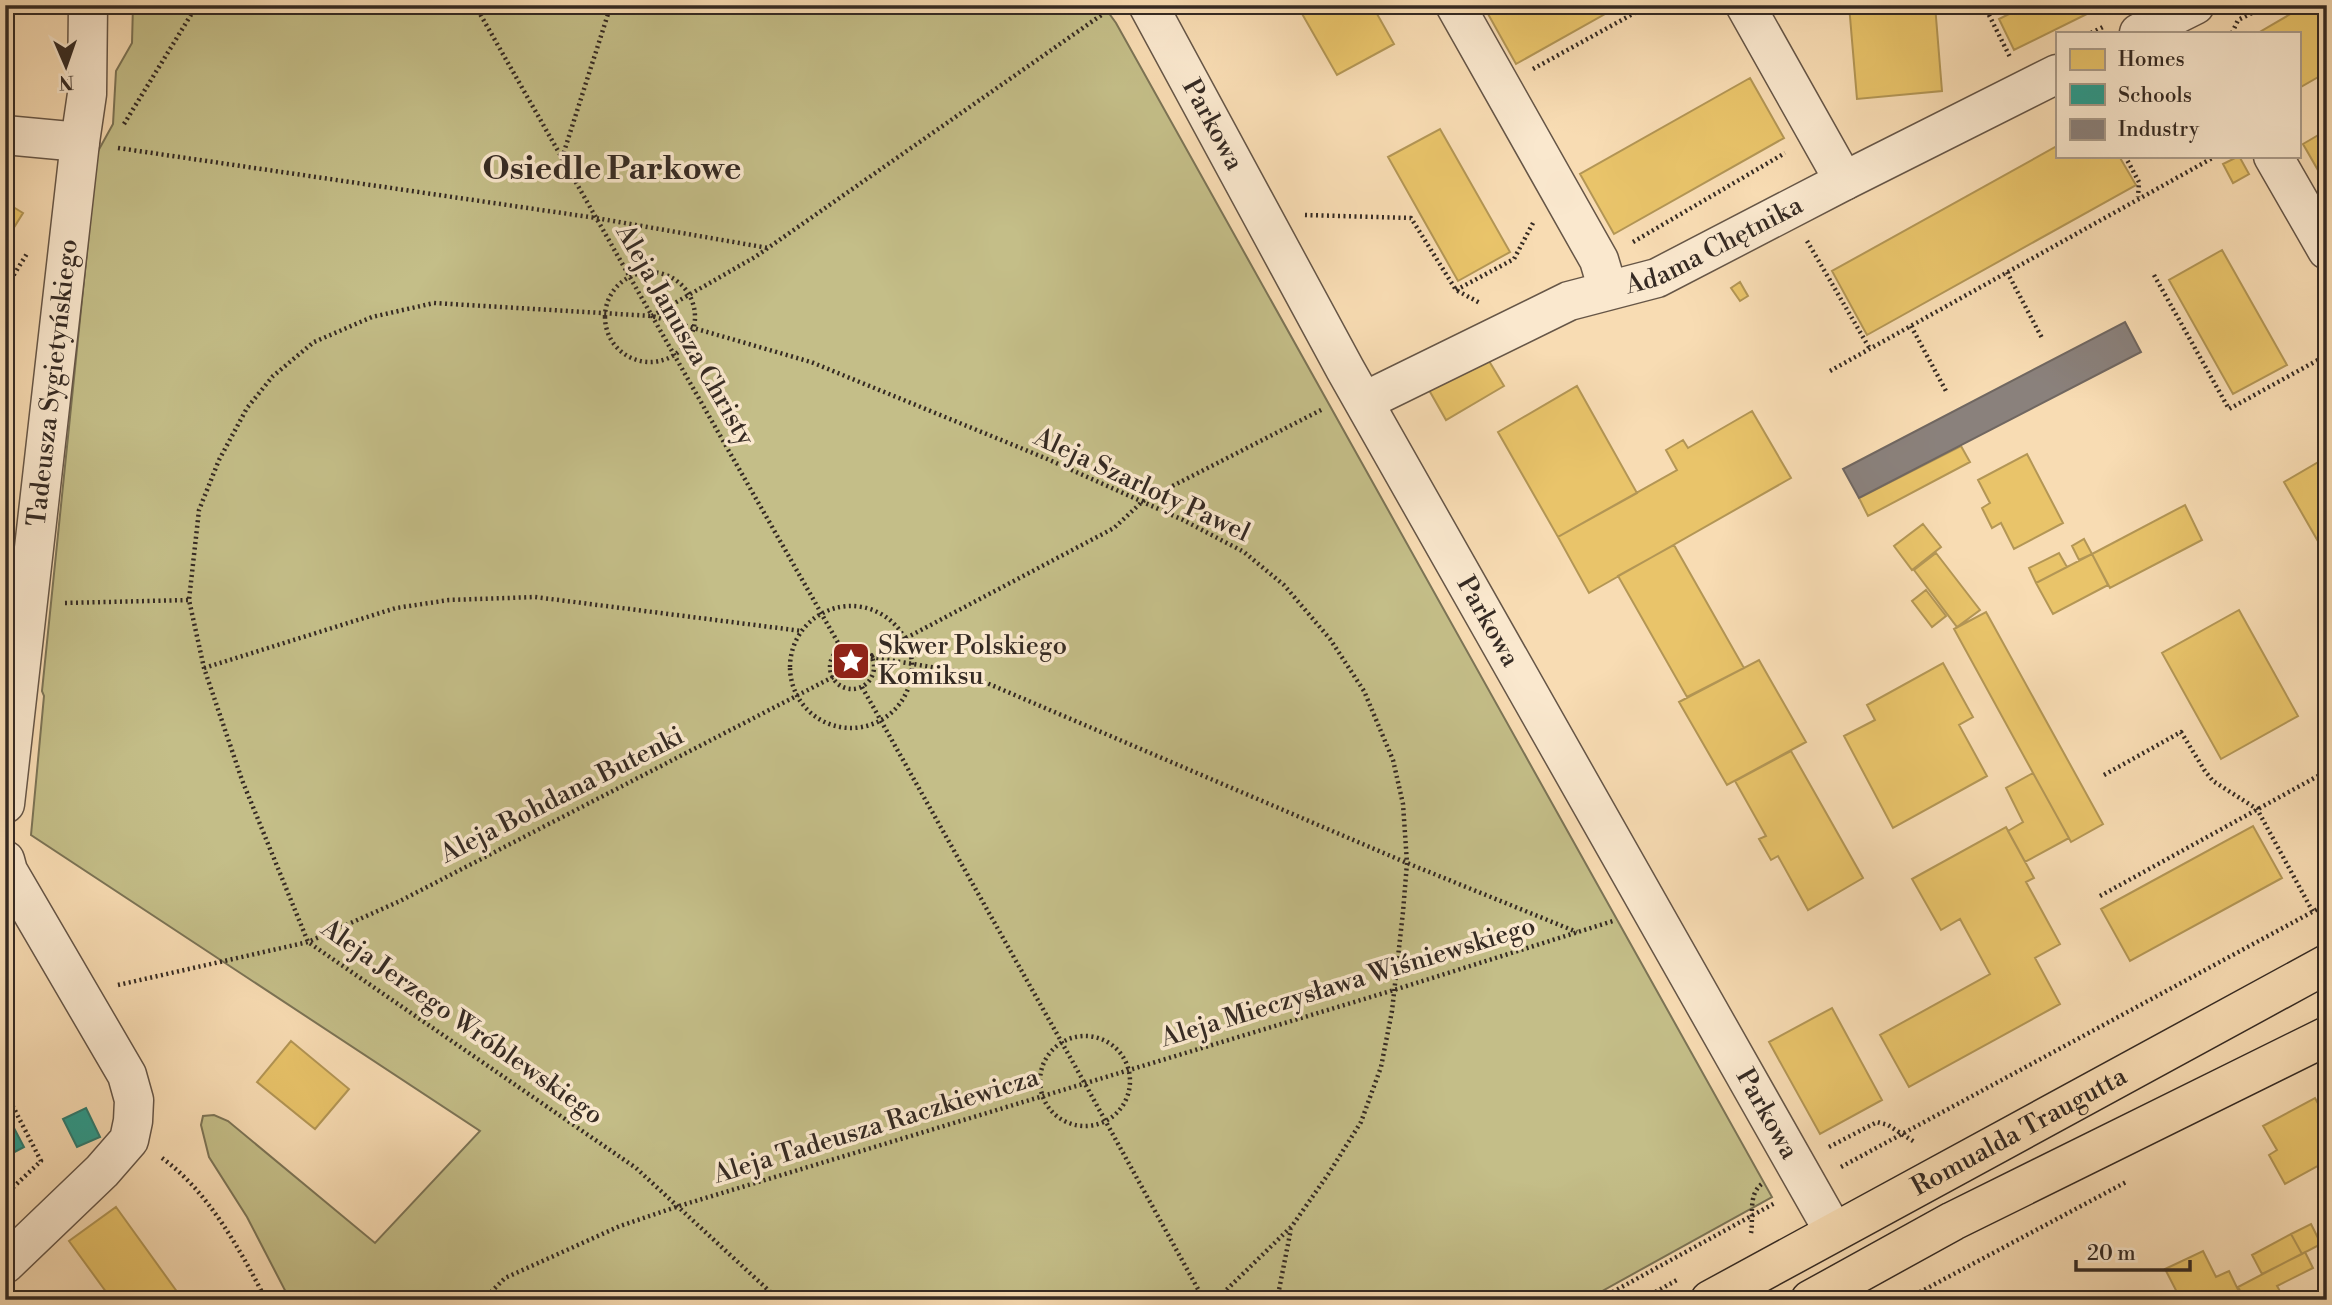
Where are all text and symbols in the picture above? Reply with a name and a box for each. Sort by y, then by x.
north arrow [32,32,102,102]
legend [2056,32,2300,158]
text: Homes [2118,47,2185,73]
text: N [59,70,74,94]
street label: Parkowa [1175,73,1251,177]
text: Schools [2118,83,2192,109]
text: Industry [2118,117,2200,143]
district label: Osiedle Parkowe [483,149,741,190]
street label: Adama Chętnika [1621,189,1809,302]
street label: Aleja Janusza Christy [608,218,761,451]
street label: Tadeusza Sygietyńskiego [21,237,85,528]
street label: Aleja Szarloty Pawel [1028,421,1255,549]
street label: Parkowa [1450,570,1527,673]
place label: Skwer Polskiego Komiksu [878,630,1067,692]
place icon: Skwer Polskiego Komiksu [830,640,872,682]
street label: Aleja Bohdana Butenki [434,720,689,871]
street label: Aleja Mieczysława Wiśniewskiego [1156,910,1539,1055]
street label: Aleja Jerzego Wróblewskiego [314,912,609,1132]
street label: Romualda Traugutta [1906,1060,2133,1203]
street label: Aleja Tadeusza Raczkiewicza [708,1061,1043,1191]
street label: Parkowa [1729,1063,1806,1166]
scale bar [2076,1228,2190,1272]
text: 20 m [2087,1241,2136,1267]

